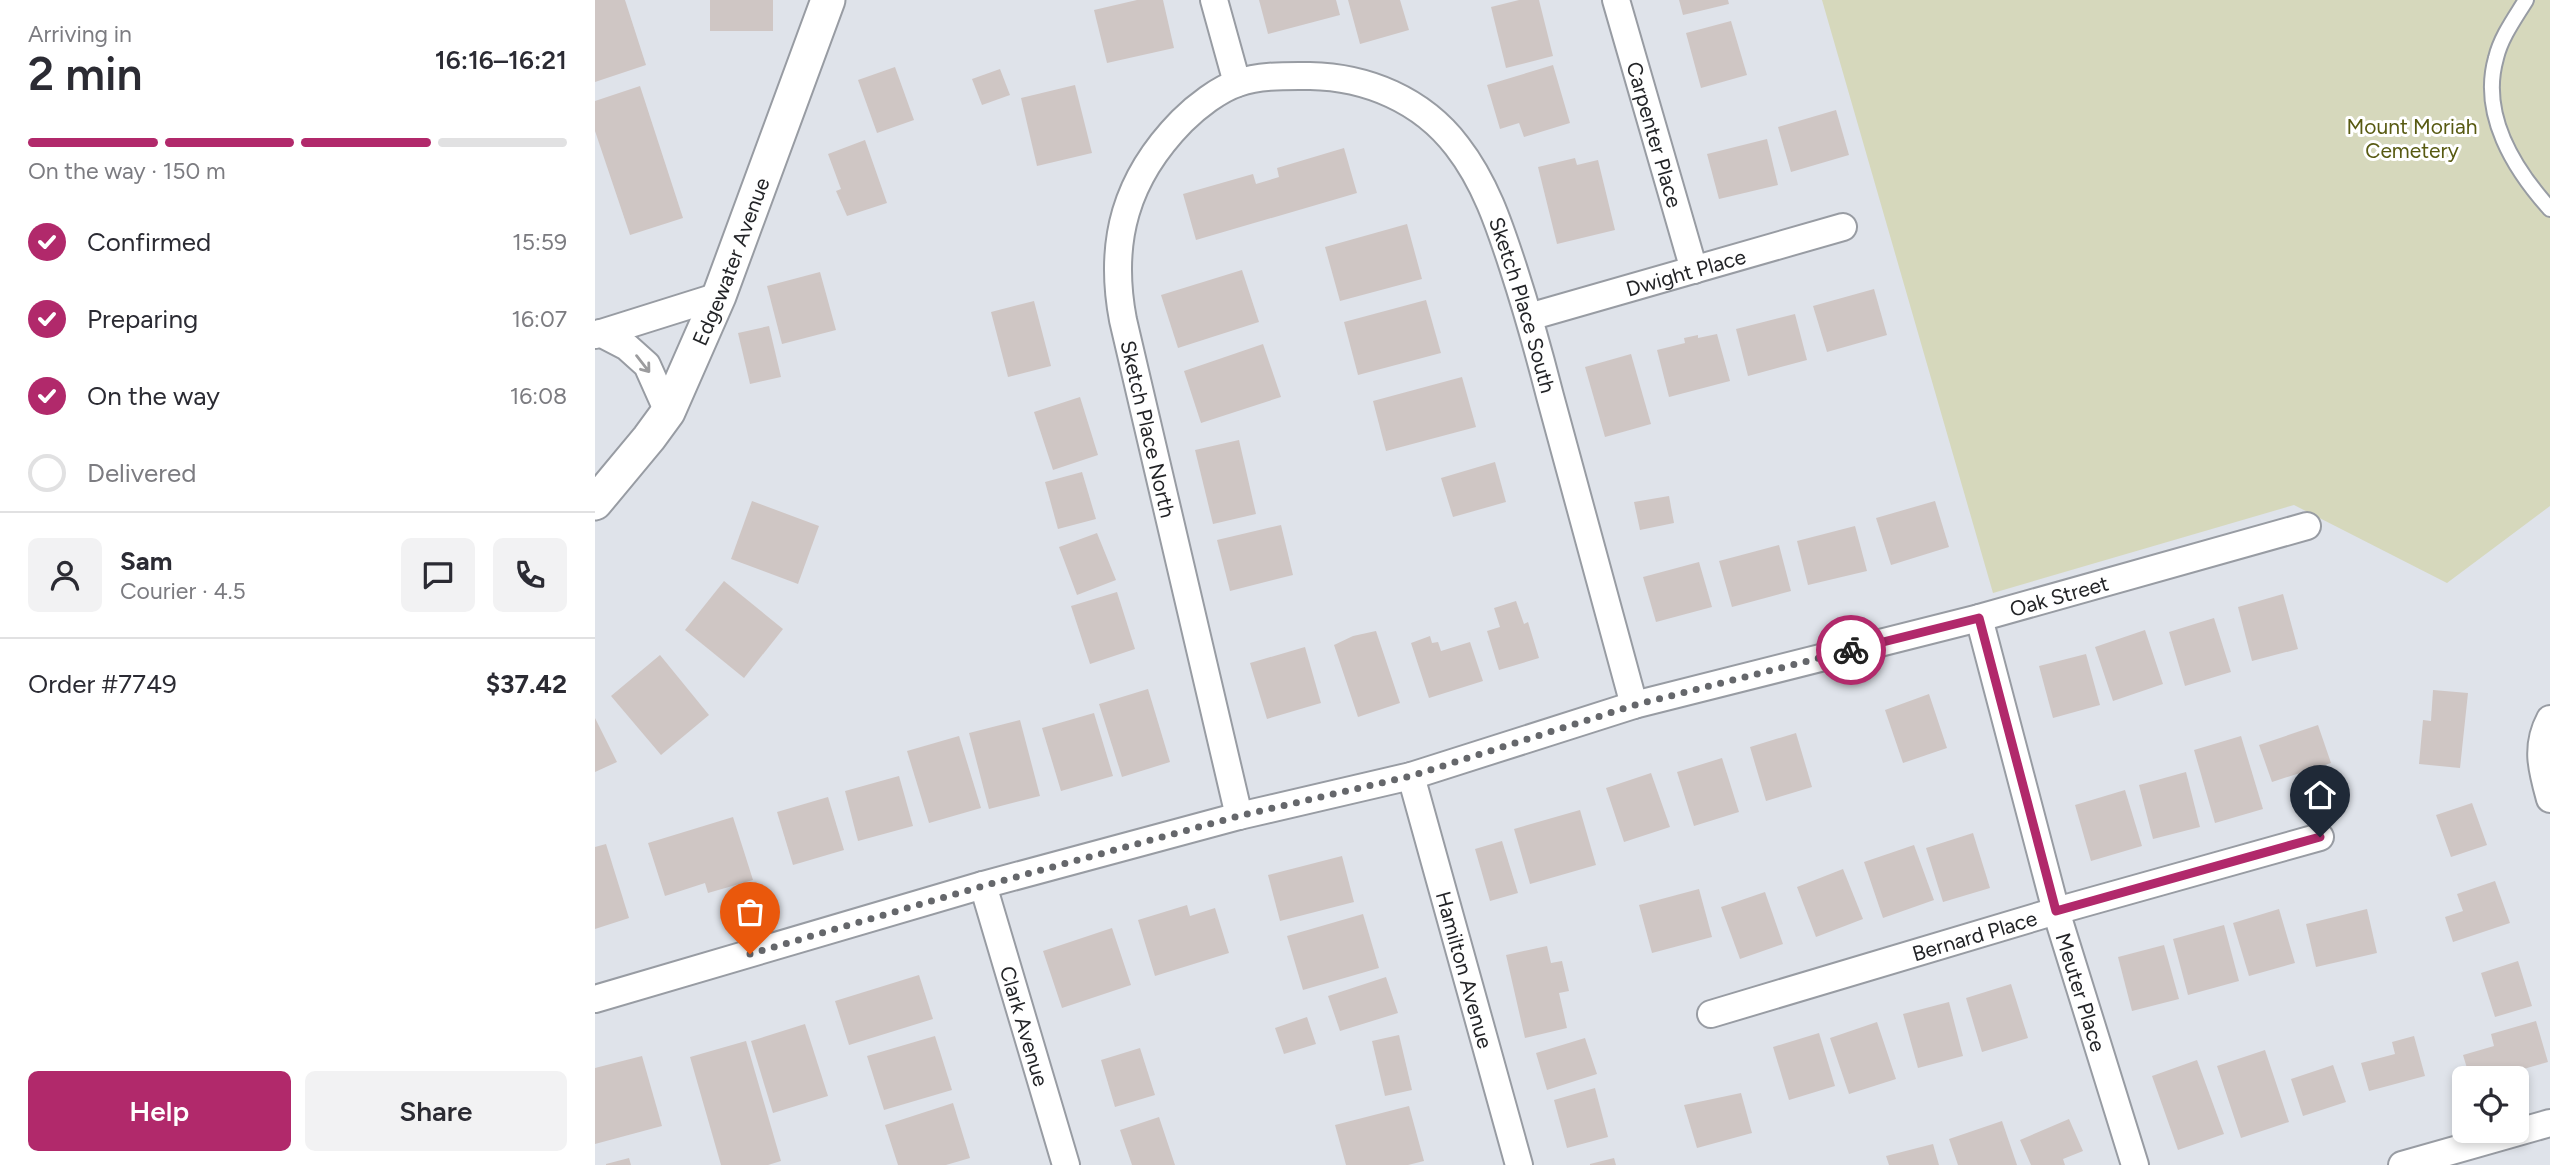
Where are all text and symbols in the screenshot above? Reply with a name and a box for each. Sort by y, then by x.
text: Arriving in [28,20,132,48]
text: 16:16–16:21 [435,44,567,76]
text: 2 min [28,46,143,102]
street label: Carpenter Place [1622,59,1688,210]
park label: Mount Moriah Cemetery [2347,114,2477,163]
text: On the way · 150 m [28,157,225,185]
street label: Edgewater Avenue [686,174,774,349]
street label: Sketch Place South [1484,213,1561,396]
icon: check [28,223,66,261]
text: Confirmed [87,226,211,258]
text: 15:59 [512,228,567,256]
street label: Dwight Place [1623,243,1748,301]
icon: check [28,300,66,338]
text: Preparing [87,303,198,335]
text: 16:07 [512,305,567,333]
street label: Sketch Place North [1115,338,1181,520]
one-way arrow [636,355,651,373]
icon: check [28,377,66,415]
text: On the way [87,380,220,412]
text: 16:08 [510,382,567,410]
text: Delivered [87,457,196,489]
button: person [28,538,102,612]
button: chat [401,538,475,612]
button: phone [493,538,567,612]
text: Sam [120,545,172,577]
street label: Oak Street [2007,570,2111,621]
text: Courier · 4.5 [120,577,246,605]
courier [1816,615,1886,685]
icon: bike [1832,631,1870,669]
text: Order #7749 [28,668,177,700]
text: $37.42 [486,668,567,700]
pin [2290,765,2350,837]
icon: home [2301,776,2339,814]
pin [720,882,780,954]
street label: Hamilton Avenue [1431,888,1498,1051]
icon: bag [731,893,769,931]
street label: Bernard Place [1909,905,2040,966]
street label: Meuter Place [2051,930,2111,1055]
street label: Clark Avenue [995,963,1054,1089]
map controls [2452,1066,2529,1143]
button: locate [2452,1066,2529,1143]
button: Help [28,1071,291,1151]
button: Share [305,1071,567,1151]

